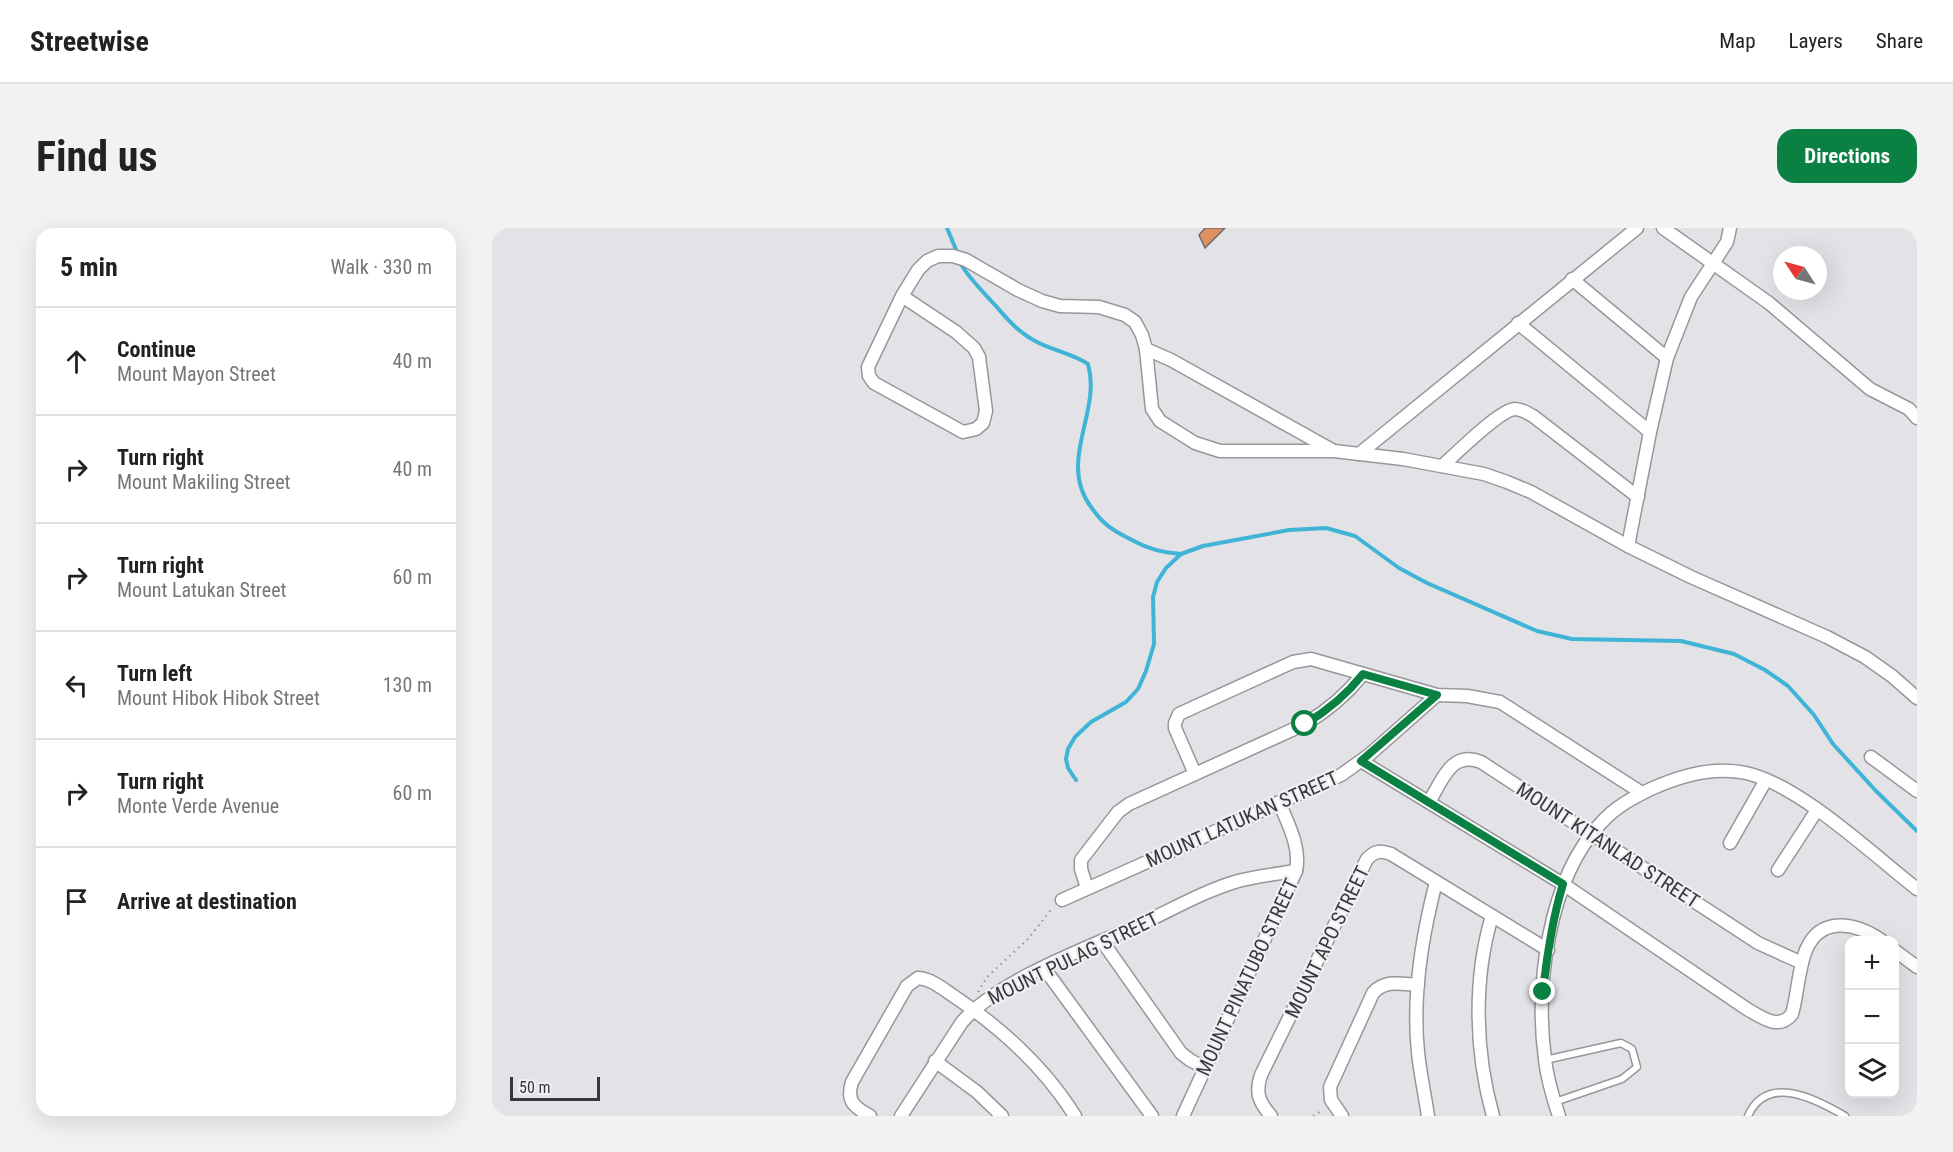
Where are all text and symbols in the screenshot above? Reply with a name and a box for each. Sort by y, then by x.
text: Streetwise [30,25,149,58]
text: Map [1719,29,1756,53]
text: Layers [1789,29,1843,53]
text: Share [1876,29,1923,53]
button: Directions [1777,129,1917,183]
text: Find us [36,132,157,181]
north arrow [1773,246,1827,300]
text: 5 min [60,252,118,282]
text: Walk · 330 m [331,255,432,279]
text: Continue [117,337,196,362]
icon: ahead [60,345,93,378]
text: 40 m [393,349,432,373]
text: Mount Mayon Street [117,362,276,386]
text: Turn right [117,445,204,470]
icon: right [60,453,93,486]
text: 40 m [393,457,432,481]
text: Mount Makiling Street [117,470,291,494]
text: Turn right [117,553,204,578]
icon: right [60,561,93,594]
text: 60 m [393,565,432,589]
text: Mount Latukan Street [117,578,286,602]
text: Turn left [117,661,192,686]
icon: left [60,669,93,702]
text: 130 m [383,673,432,697]
text: Mount Hibok Hibok Street [117,686,320,710]
route start [1291,710,1317,736]
street label: MOUNT LATUKAN STREET [1142,766,1342,872]
text: Turn right [117,769,204,794]
icon: right [60,777,93,810]
street label: MOUNT KITANLAD STREET [1512,777,1704,913]
text: 60 m [393,781,432,805]
text: Monte Verde Avenue [117,794,279,818]
street label: MOUNT APO STREET [1280,862,1374,1022]
street label: MOUNT PINATUBO STREET [1191,874,1303,1080]
icon: arrive [60,885,93,918]
text: Arrive at destination [117,889,297,914]
street label: MOUNT PULAG STREET [984,906,1162,1010]
map controls [1845,936,1899,1098]
button: + [1845,936,1899,990]
route end [1529,978,1555,1004]
button: − [1845,990,1899,1044]
button: layers [1845,1044,1899,1098]
scale bar [510,1074,600,1102]
text: 50 m [519,1078,551,1097]

